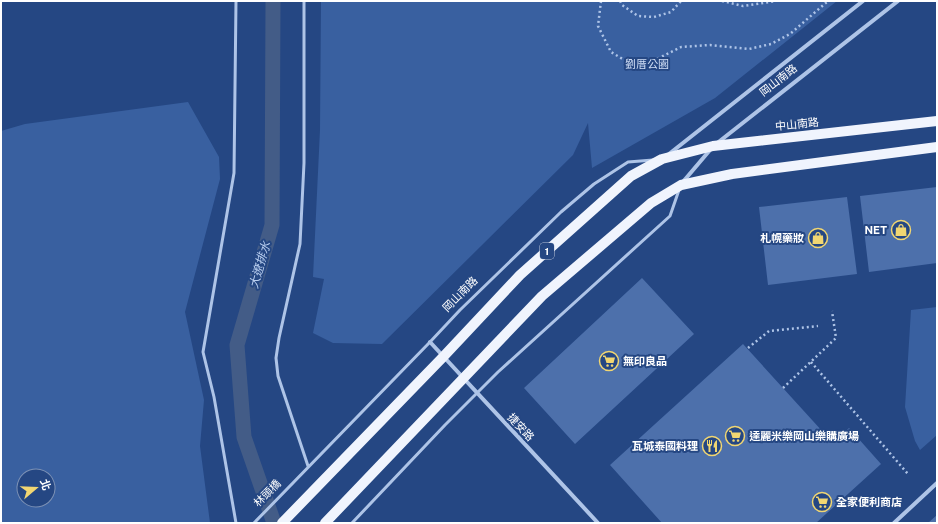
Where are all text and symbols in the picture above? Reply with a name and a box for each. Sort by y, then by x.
park label: 劉厝公園 [625,58,669,70]
street label: 岡山南路 [757,62,799,98]
street label: 中山南路 [774,116,820,132]
shop icon: NET [890,219,912,241]
place label: NET [864,224,887,236]
shop icon: 札幌藥妝 [807,227,829,249]
place label: 札幌藥妝 [760,232,804,244]
water label: 大遼排水 [247,239,274,290]
road number: 1 [540,243,554,259]
street label: 岡山南路 [440,274,480,314]
supermarket icon: 無印良品 [598,350,620,372]
place label: 無印良品 [623,355,667,367]
street label: 捷安路 [505,411,537,443]
supermarket icon: 達麗米樂岡山樂購廣場 [724,425,746,447]
place label: 達麗米樂岡山樂購廣場 [749,430,859,442]
restaurant icon: 瓦城泰國料理 [701,435,723,457]
place label: 瓦城泰國料理 [632,440,698,452]
north arrow [16,468,56,508]
street label: 林頭橋 [251,477,283,509]
text: 北 [38,478,53,492]
supermarket icon: 全家便利商店 [811,491,833,513]
place label: 全家便利商店 [836,496,902,508]

